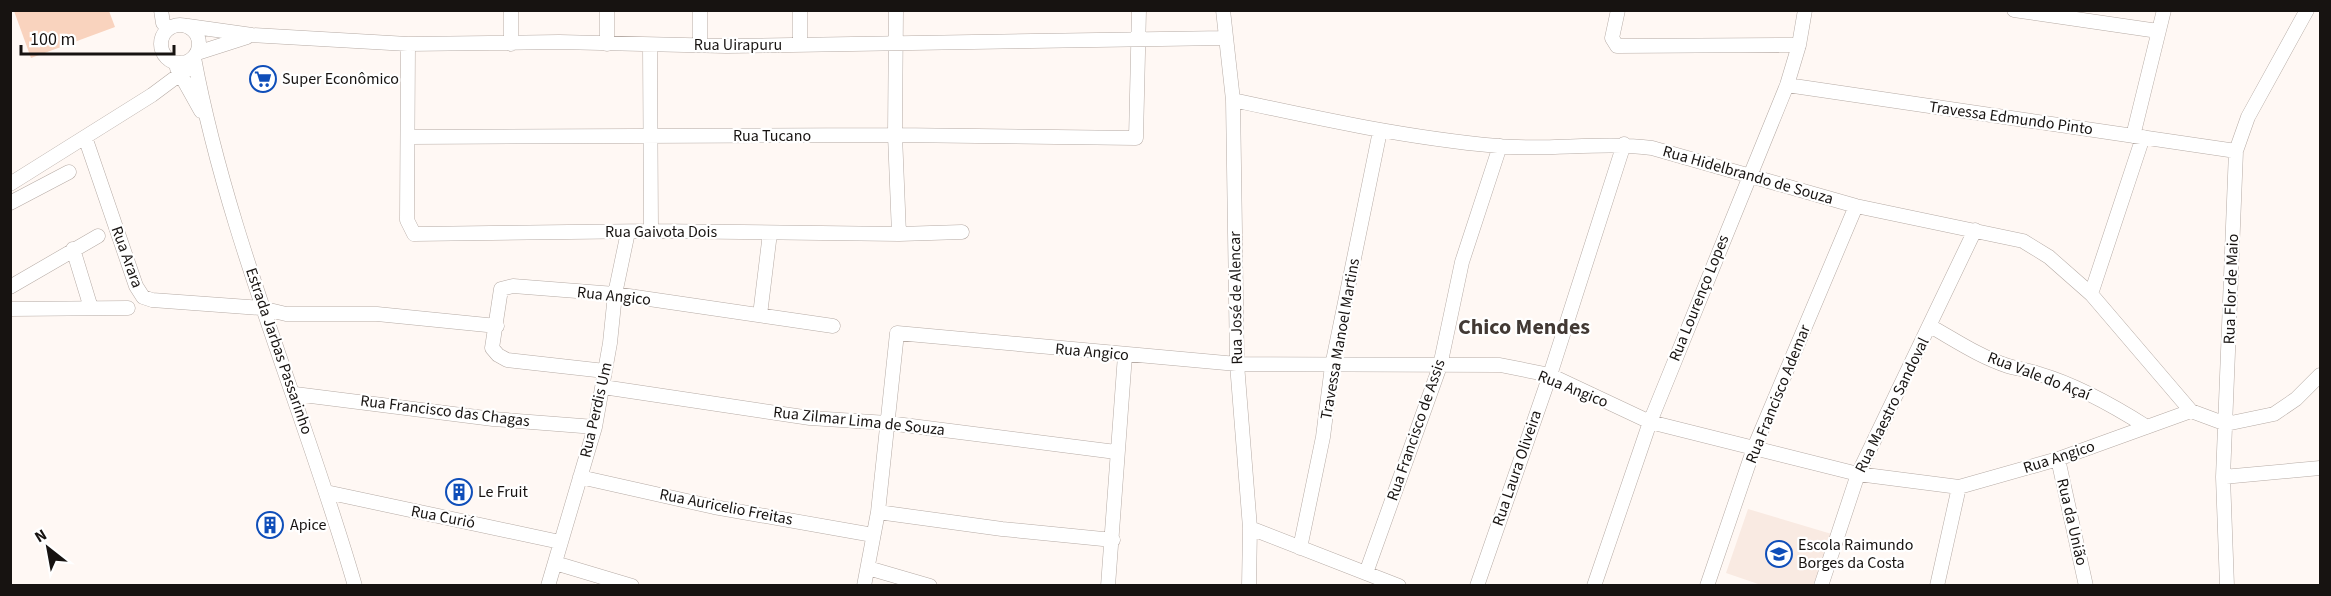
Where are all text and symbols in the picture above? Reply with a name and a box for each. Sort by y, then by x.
scale bar [21,18,174,56]
text: 100 m [30,27,75,52]
street label: Rua Uirapuru [694,34,782,56]
supermarket icon: Super Econômico [248,64,278,94]
place label: Super Econômico [282,68,399,90]
street label: Travessa Edmundo Pinto [1928,96,2094,140]
street label: Rua Tucano [733,125,811,147]
street label: Rua Hidelbrando de Souza [1660,140,1836,210]
street label: Rua Gaivota Dois [605,221,717,243]
street label: Rua Arara [106,223,148,291]
street label: Rua José de Alencar [1224,231,1248,365]
street label: Rua Lourenço Lopes [1664,231,1735,365]
street label: Rua Flor de Maio [2218,233,2244,345]
street label: Travessa Manoel Martins [1315,256,1365,421]
street label: Estrada Jarbas Passarinho [240,265,318,437]
street label: Rua Angico [576,281,652,311]
district label: Chico Mendes [1458,311,1590,343]
street label: Rua Francisco Ademar [1740,321,1816,467]
street label: Rua Maestro Sandoval [1850,334,1934,476]
street label: Rua Angico [1054,338,1130,366]
street label: Rua Vale do Açaí [1984,346,2095,406]
street label: Rua Francisco de Assis [1381,356,1451,504]
street label: Rua Perdis Um [574,360,618,460]
street label: Rua Angico [1535,365,1611,413]
street label: Rua Francisco das Chagas [359,390,531,432]
street label: Rua Zilmar Lima de Souza [772,401,946,441]
street label: Rua Laura Oliveira [1487,407,1547,529]
street label: Rua Angico [2020,435,2098,479]
street label: Rua da União [2051,476,2093,568]
building icon: Le Fruit [444,477,474,507]
place label: Le Fruit [478,481,528,503]
street label: Rua Auricelio Freitas [657,483,795,531]
street label: Rua Curió [409,500,477,534]
building icon: Apice [255,510,285,540]
place label: Apice [290,514,326,536]
north arrow [18,518,78,578]
text: N [31,524,51,548]
place label: Escola Raimundo Borges da Costa [1798,534,1913,574]
school or university icon: Escola Raimundo Borges da Costa [1764,539,1794,569]

